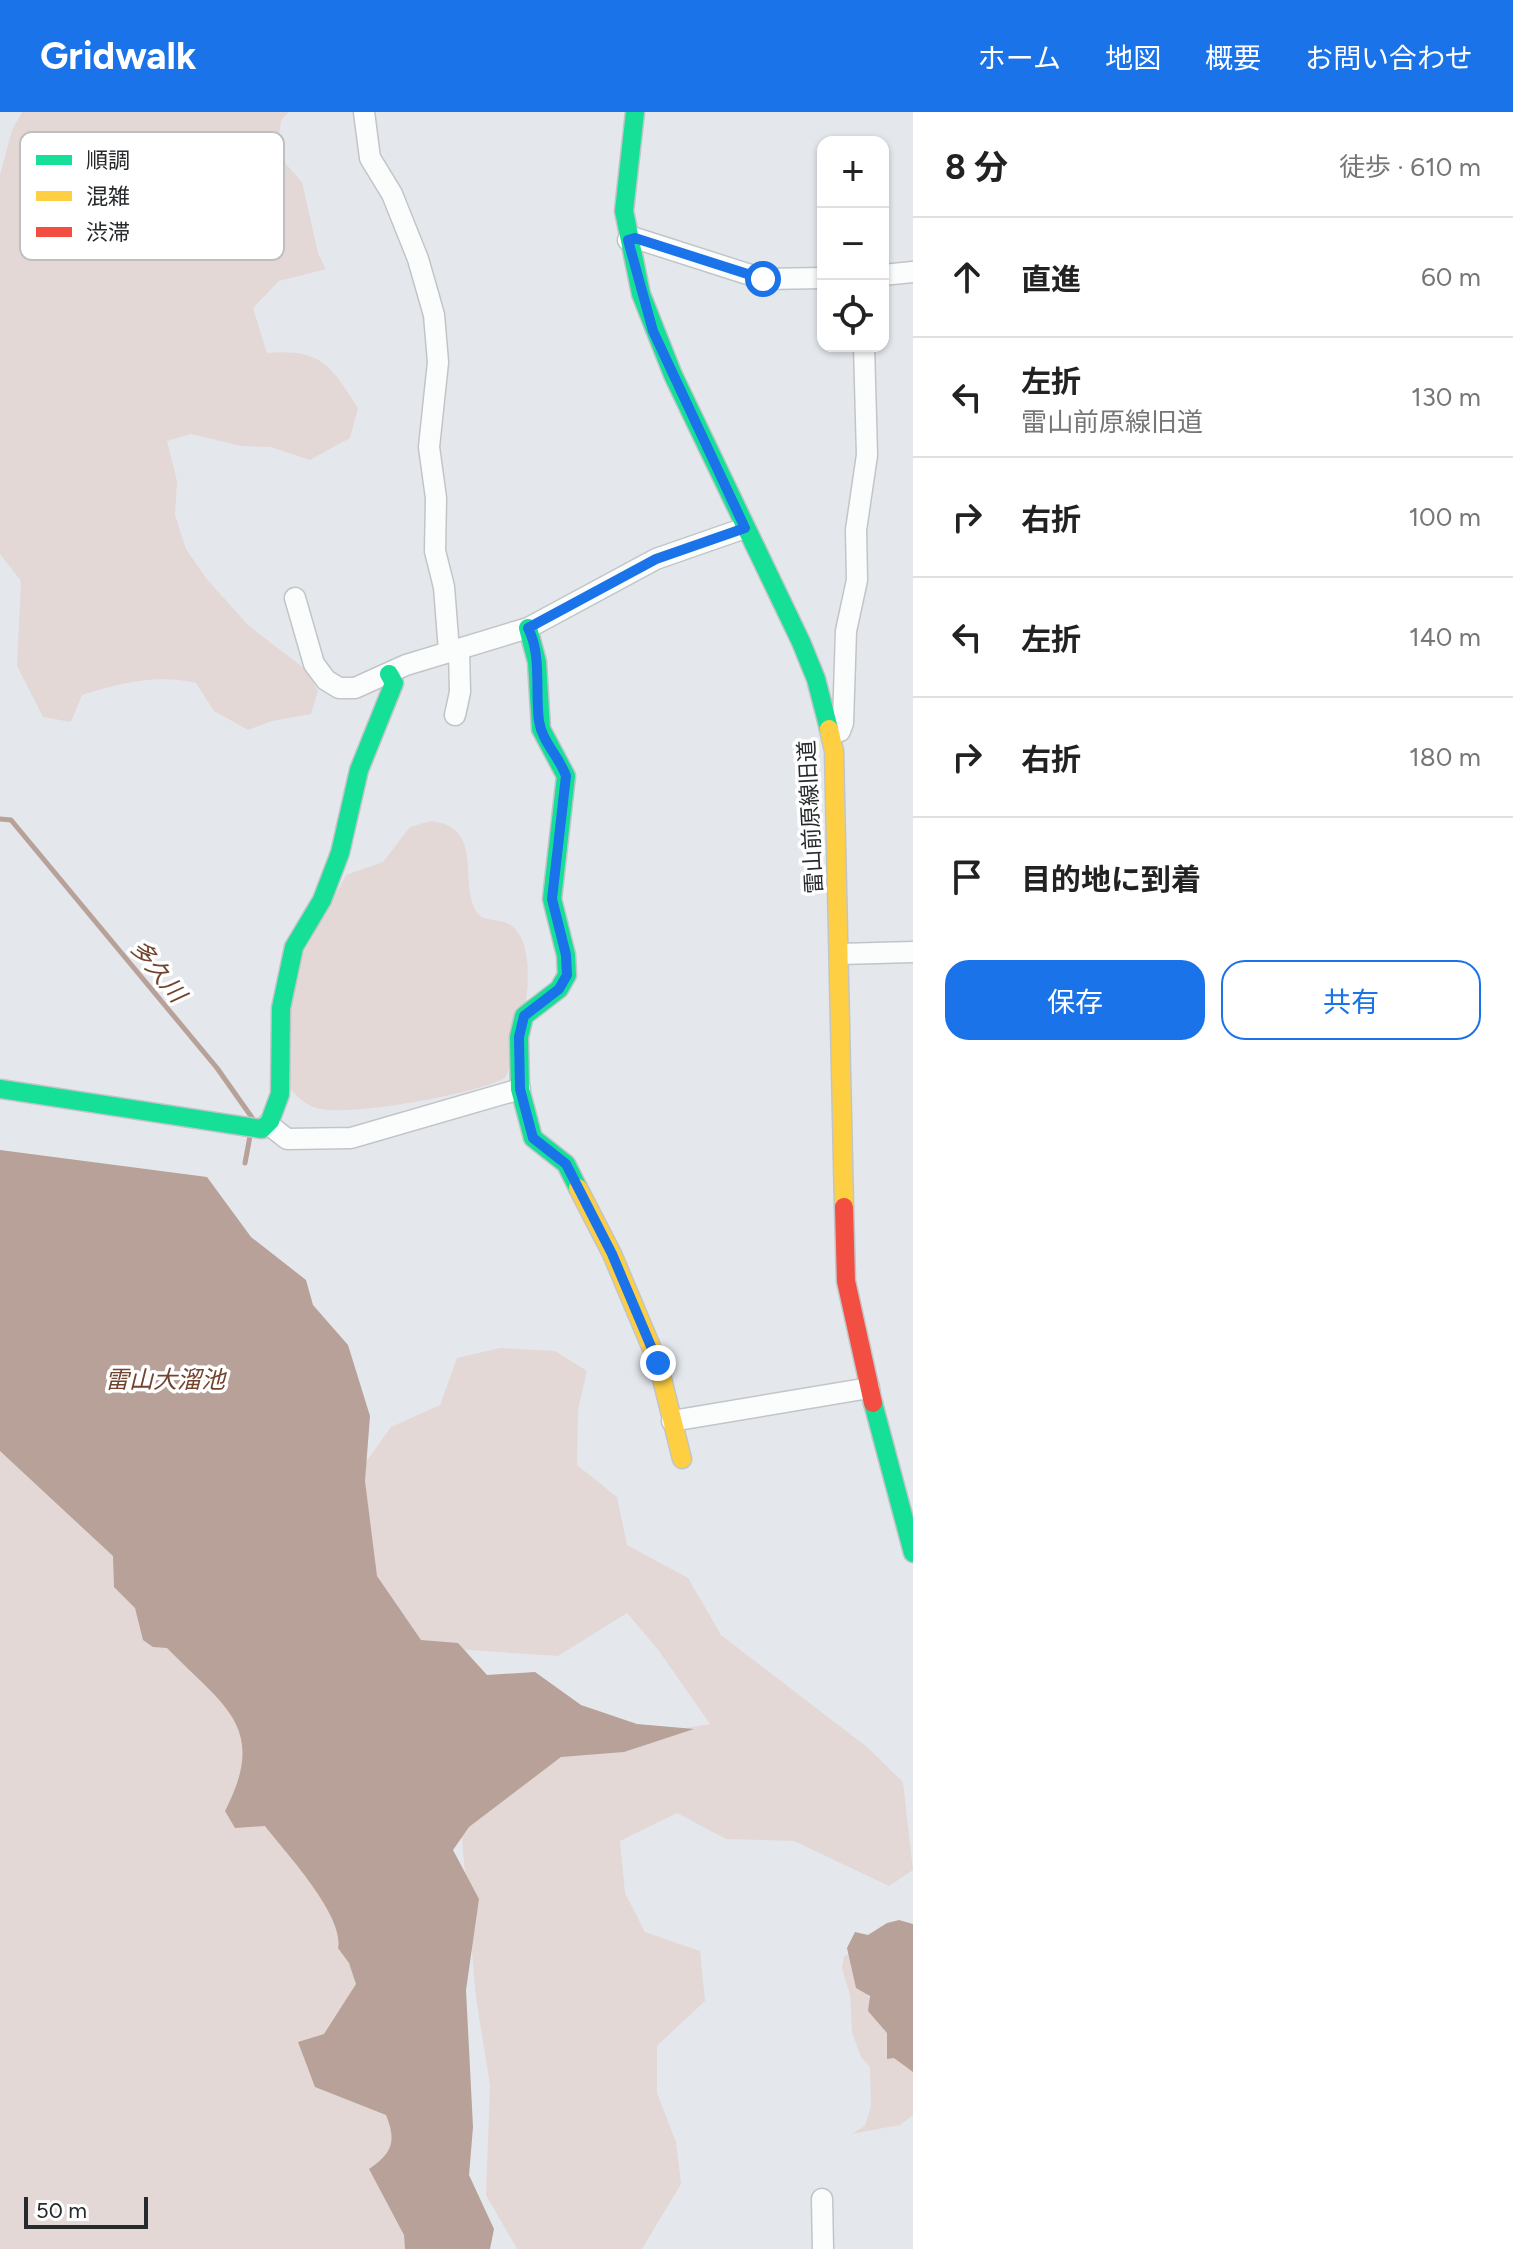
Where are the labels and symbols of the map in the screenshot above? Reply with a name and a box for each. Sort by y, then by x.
legend [20,132,284,260]
text: 順調 [86,147,130,174]
text: 混雑 [86,183,130,210]
text: 渋滞 [86,219,130,246]
route start [745,261,781,297]
street label: 雷山前原線旧道 [793,739,828,895]
water label: 多久川 [124,934,194,1010]
route end [640,1345,676,1381]
water label: 雷山大溜池 [105,1365,227,1394]
scale bar [24,2193,148,2229]

